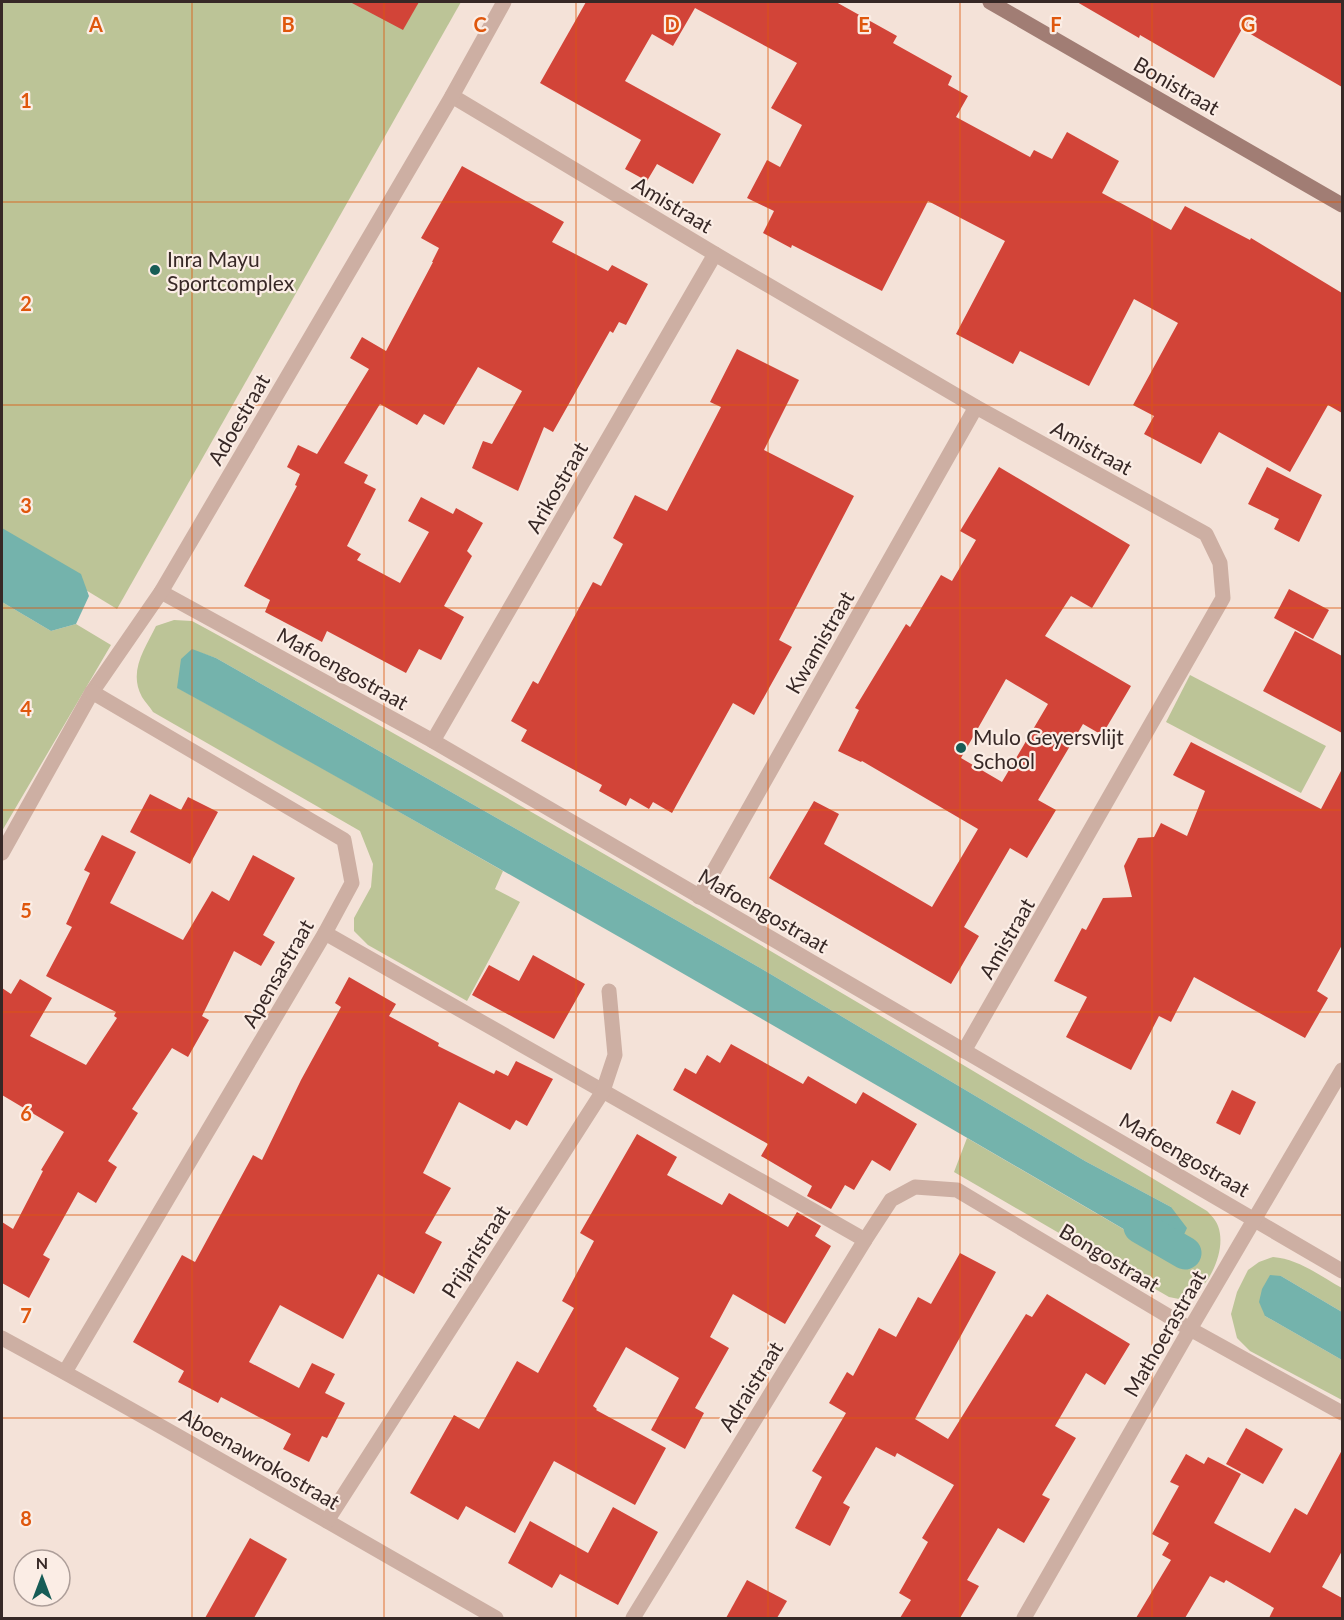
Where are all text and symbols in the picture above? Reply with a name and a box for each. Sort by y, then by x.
text: A [88,12,103,36]
text: B [281,12,295,36]
text: C [473,12,487,36]
text: D [664,12,680,36]
text: E [858,12,870,36]
text: F [1050,12,1062,36]
text: G [1241,12,1255,36]
street label: Bonistraat [1130,51,1225,120]
text: 1 [20,88,32,112]
street label: Amistraat [628,170,718,238]
place label: Inra Mayu Sportcomplex [167,246,295,295]
marker: Inra Mayu Sportcomplex [148,263,162,277]
text: 2 [20,291,32,315]
street label: Adoestraat [202,369,274,469]
street label: Amistraat [1047,415,1137,480]
street label: Arikostraat [520,437,592,537]
text: 3 [20,493,32,517]
street label: Kwamistraat [780,586,859,698]
street label: Mafoengostraat [273,622,413,715]
text: 4 [20,696,32,720]
place label: Mulo Geyersvlijt School [973,724,1124,773]
marker: Mulo Geyersvlijt School [954,741,968,755]
street label: Mafoengostraat [694,863,834,958]
street label: Amistraat [973,893,1039,983]
text: 5 [20,898,32,922]
street label: Apensastraat [236,914,318,1031]
text: 6 [20,1101,32,1125]
street label: Mafoengostraat [1115,1107,1255,1202]
street label: Prijaristraat [436,1200,515,1302]
street label: Bongostraat [1056,1217,1165,1297]
street label: Mathoerastraat [1118,1265,1211,1401]
text: 7 [20,1303,32,1327]
street label: Adraistraat [713,1336,788,1435]
street label: Aboenawrokostraat [175,1402,345,1514]
text: 8 [20,1506,32,1530]
north arrow [12,1548,72,1608]
text: N [36,1553,48,1572]

